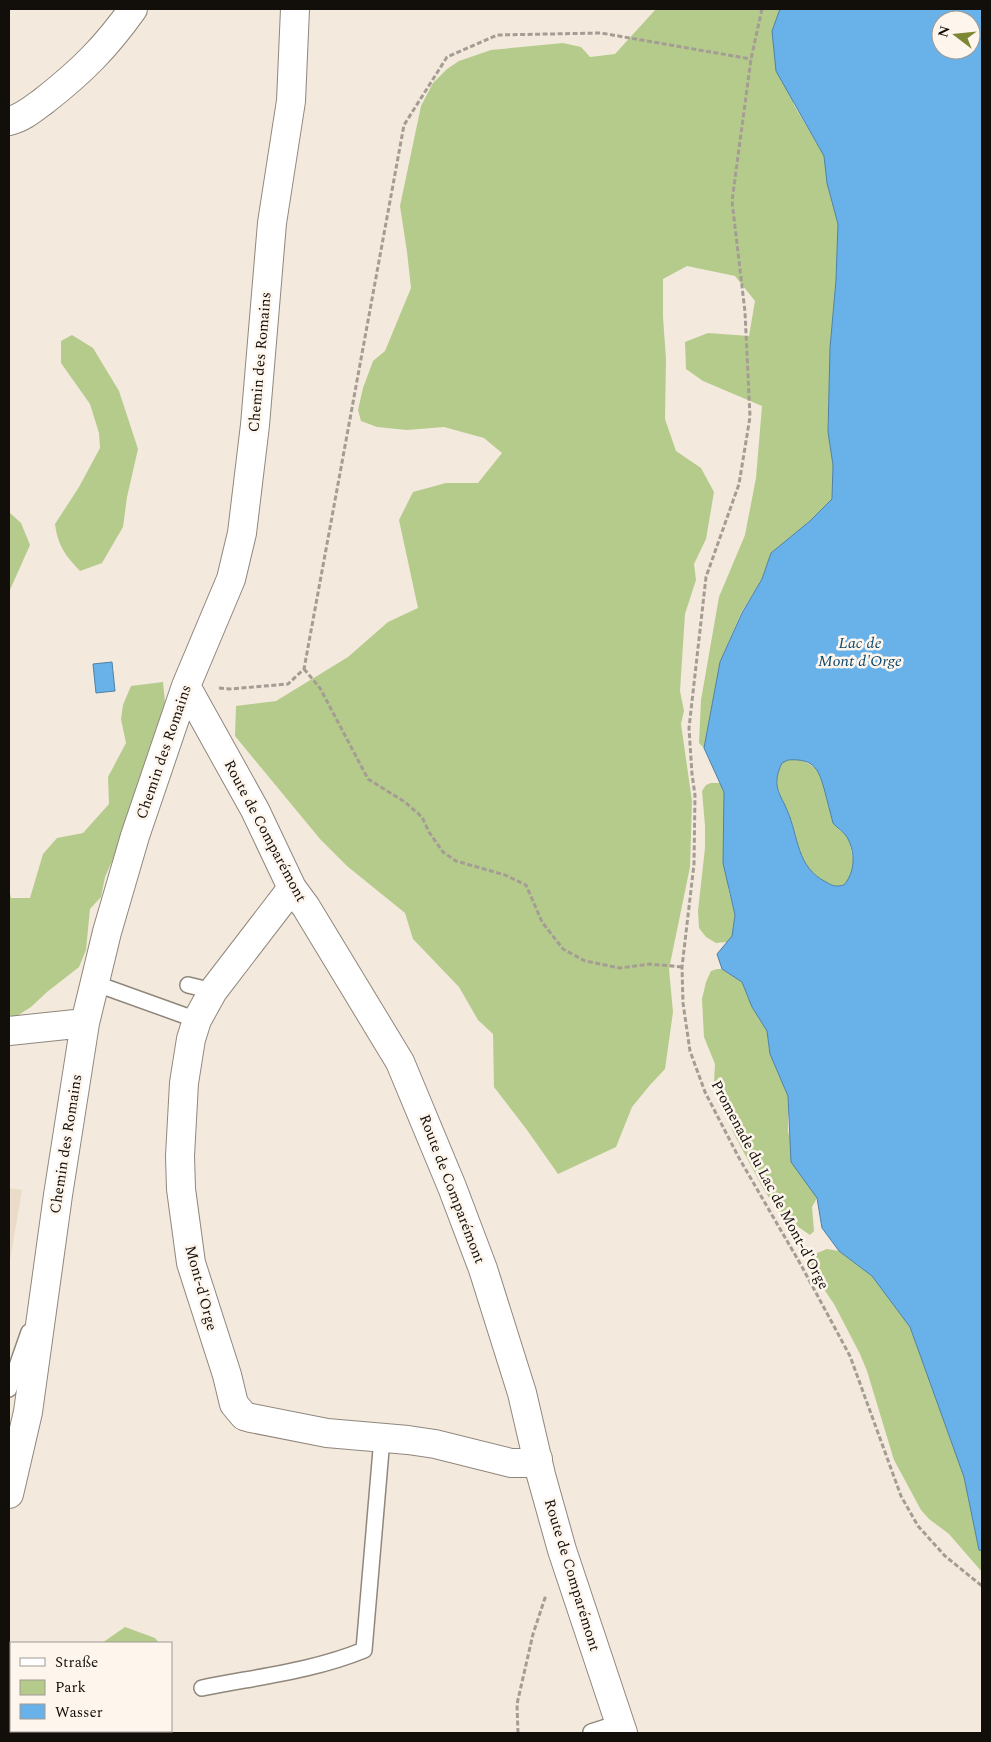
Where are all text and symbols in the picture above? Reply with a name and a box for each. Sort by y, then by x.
north arrow [931,10,981,60]
text: N [932,23,956,40]
street label: Chemin des Romains [242,291,278,433]
water label: Lac de Mont d'Orge [818,631,902,673]
street label: Chemin des Romains [130,682,198,822]
street label: Route de Comparémont [218,756,312,906]
street label: Chemin des Romains [44,1073,88,1215]
street label: Promenade du Lac de Mont-d'Orge [705,1076,835,1294]
street label: Route de Comparémont [413,1111,491,1267]
street label: Mont-d'Orge [179,1243,223,1333]
street label: Route de Comparémont [538,1496,606,1654]
legend [10,1642,172,1732]
text: Straße [55,1651,98,1674]
text: Park [55,1676,86,1699]
text: Wasser [55,1701,103,1724]

